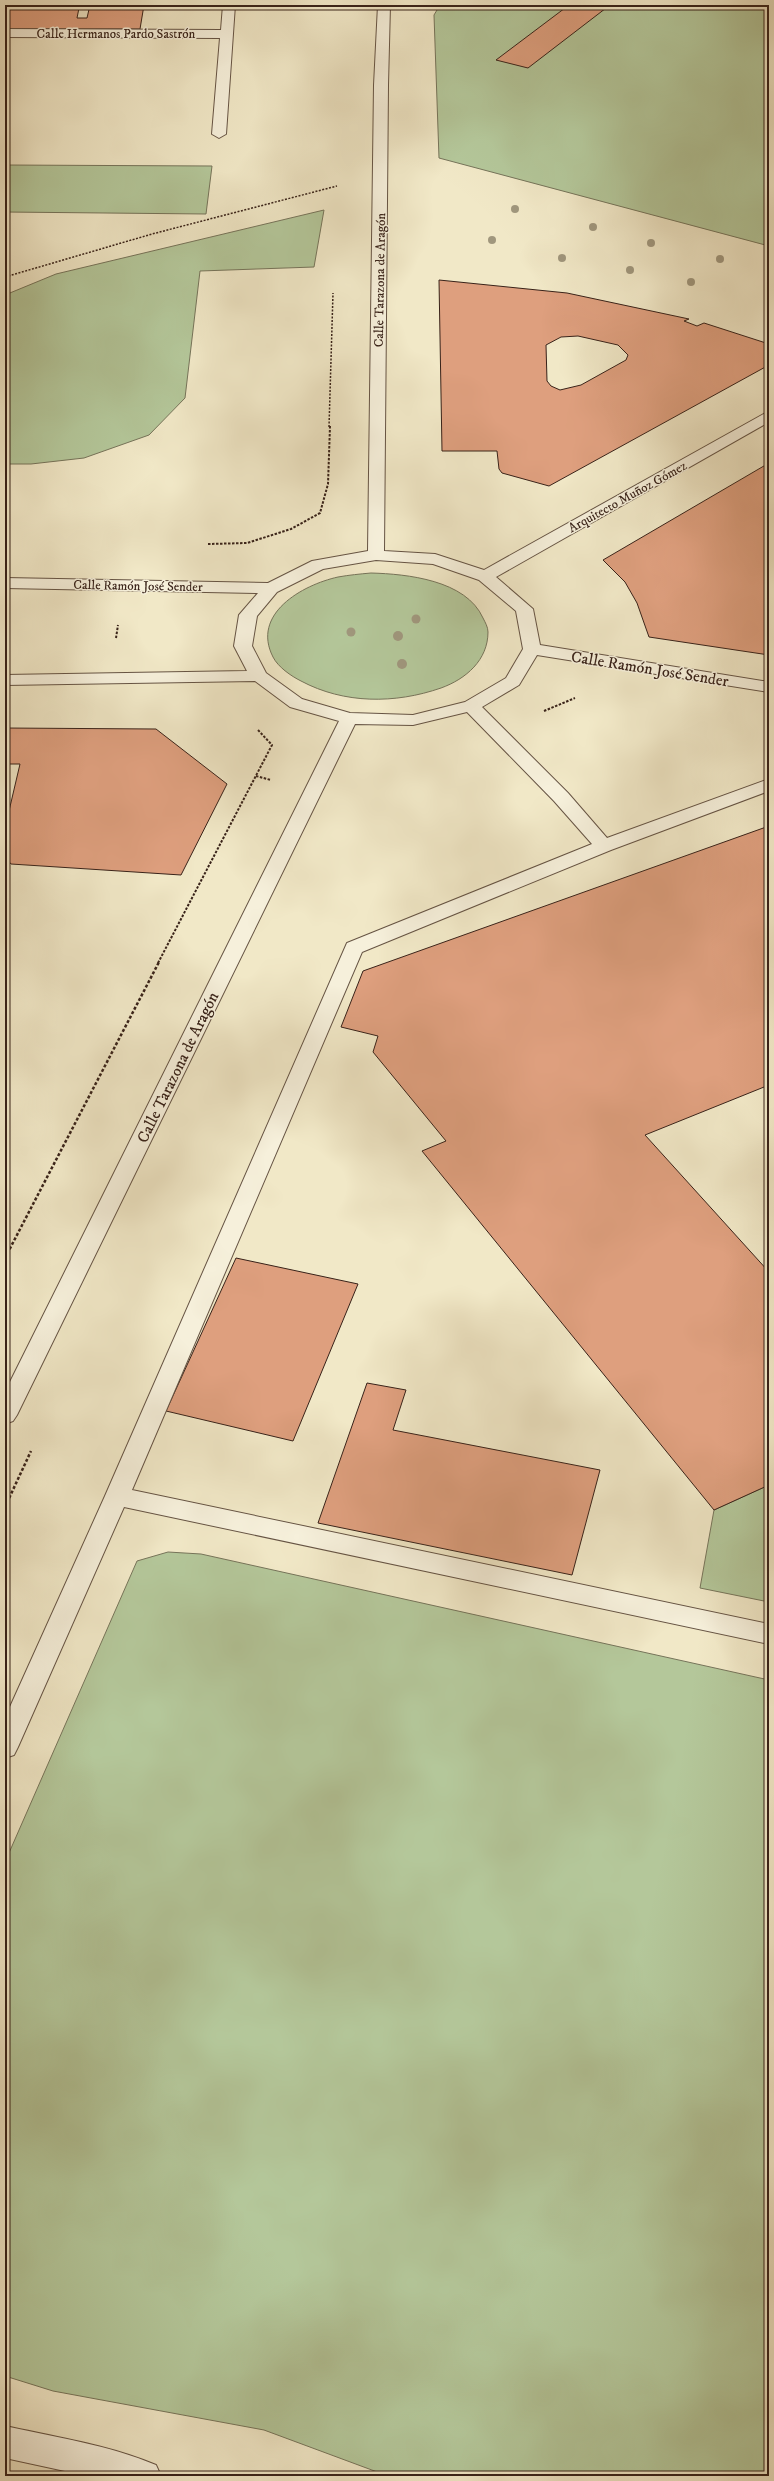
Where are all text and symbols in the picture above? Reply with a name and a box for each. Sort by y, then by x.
street label: Calle Hermanos Pardo Sastrón [37,26,196,42]
street label: Calle Tarazona de Aragón [371,212,389,347]
street label: Arquitecto Muñoz Gómez [565,457,690,536]
street label: Calle Ramón José Sender [73,577,203,595]
street label: Calle Ramón José Sender [570,647,730,691]
street label: Calle Tarazona de Aragón [133,988,223,1146]

